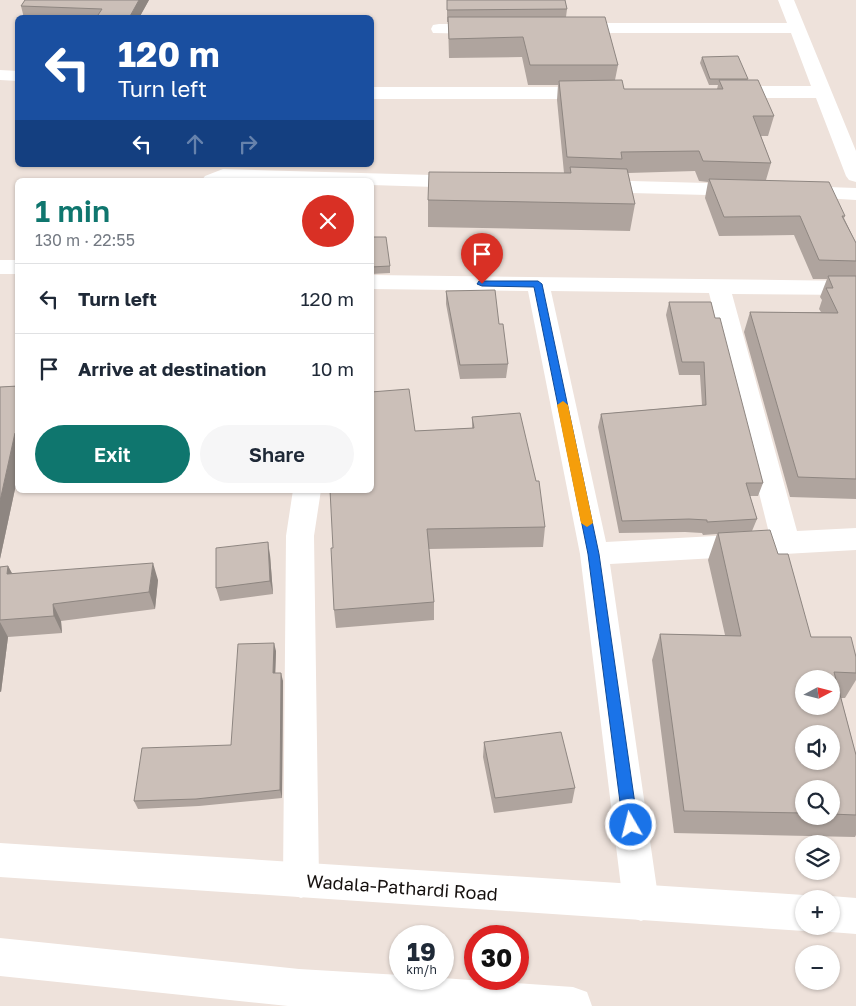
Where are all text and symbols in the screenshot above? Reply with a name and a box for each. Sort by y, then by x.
text: 120 m [118,33,220,75]
icon: left [35,35,100,100]
text: Turn left [118,75,207,102]
icon: left [128,130,156,158]
icon: ahead [181,130,209,158]
icon: right [234,130,262,158]
text: 1 min [35,193,110,229]
button: close [302,195,354,247]
text: 130 m · 22:55 [35,230,135,250]
pin [461,233,503,284]
icon: arrive [468,240,496,268]
icon: left [35,285,63,313]
text: Turn left [78,287,157,310]
text: 120 m [300,287,354,310]
icon: arrive [35,355,63,383]
text: Arrive at destination [78,357,266,380]
text: 10 m [311,357,354,380]
button: Exit [35,425,190,483]
button: Share [200,425,354,483]
north arrow [795,670,840,715]
map controls [795,670,840,990]
button: sound [795,725,840,770]
button: search [795,780,840,825]
position arrow [604,798,656,850]
button: layers [795,835,840,880]
street label: Wadala-Pathardi Road [305,869,499,905]
button: + [795,890,840,935]
speed limit sign: 30 [464,925,529,990]
text: 19 [407,936,436,967]
button: − [795,945,840,990]
text: km/h [406,962,437,977]

